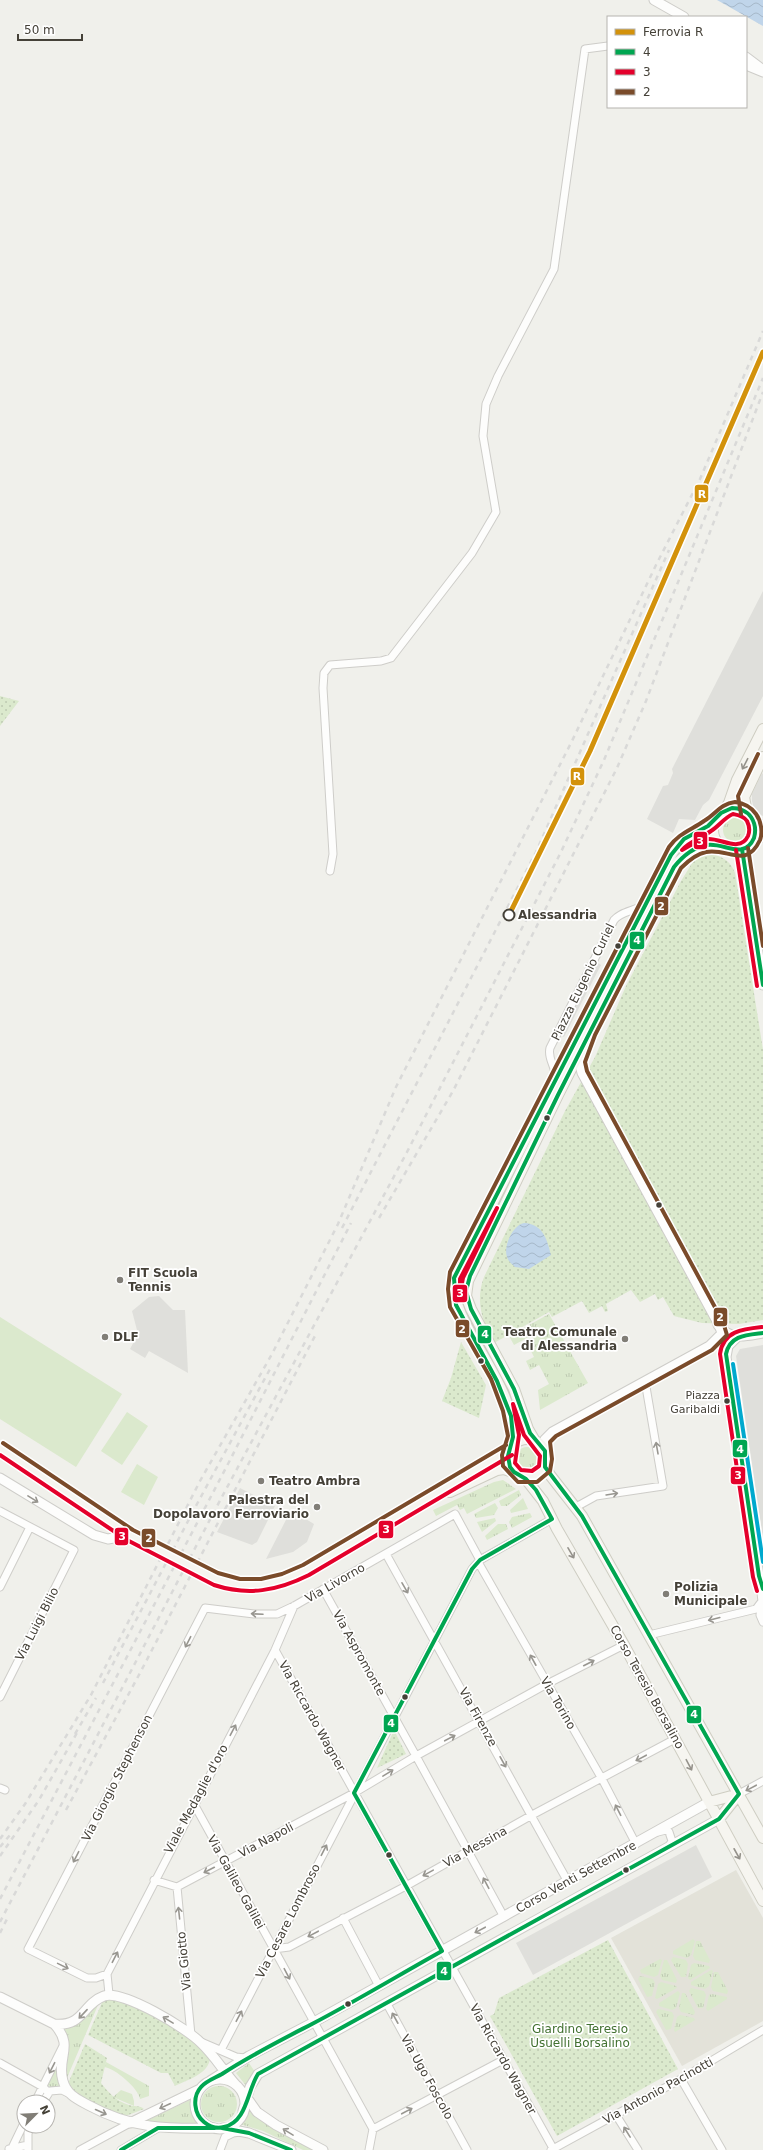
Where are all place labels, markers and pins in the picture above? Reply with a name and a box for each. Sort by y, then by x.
marker: Alessandria [502,908,516,922]
place label: Alessandria [518,908,597,922]
unlabelled marker [613,941,623,951]
unlabelled marker [542,1113,552,1123]
unlabelled marker [654,1200,664,1210]
place label: FIT Scuola Tennis [128,1266,198,1294]
marker: FIT Scuola Tennis [115,1275,125,1285]
place label: Teatro Comunale di Alessandria [503,1325,617,1353]
place label: DLF [113,1330,139,1344]
marker: DLF [100,1332,110,1342]
marker: Teatro Comunale di Alessandria [620,1334,630,1344]
unlabelled marker [476,1356,486,1366]
place label: Piazza Garibaldi [670,1389,720,1416]
marker: Piazza Garibaldi [722,1396,732,1406]
place label: Teatro Ambra [269,1474,360,1488]
marker: Teatro Ambra [256,1476,266,1486]
place label: Palestra del Dopolavoro Ferroviario [153,1493,309,1521]
marker: Palestra del Dopolavoro Ferroviario [312,1502,322,1512]
place label: Polizia Municipale [674,1580,747,1608]
marker: Polizia Municipale [661,1589,671,1599]
unlabelled marker [400,1692,410,1702]
unlabelled marker [384,1850,394,1860]
unlabelled marker [621,1865,631,1875]
unlabelled marker [343,1999,353,2009]

